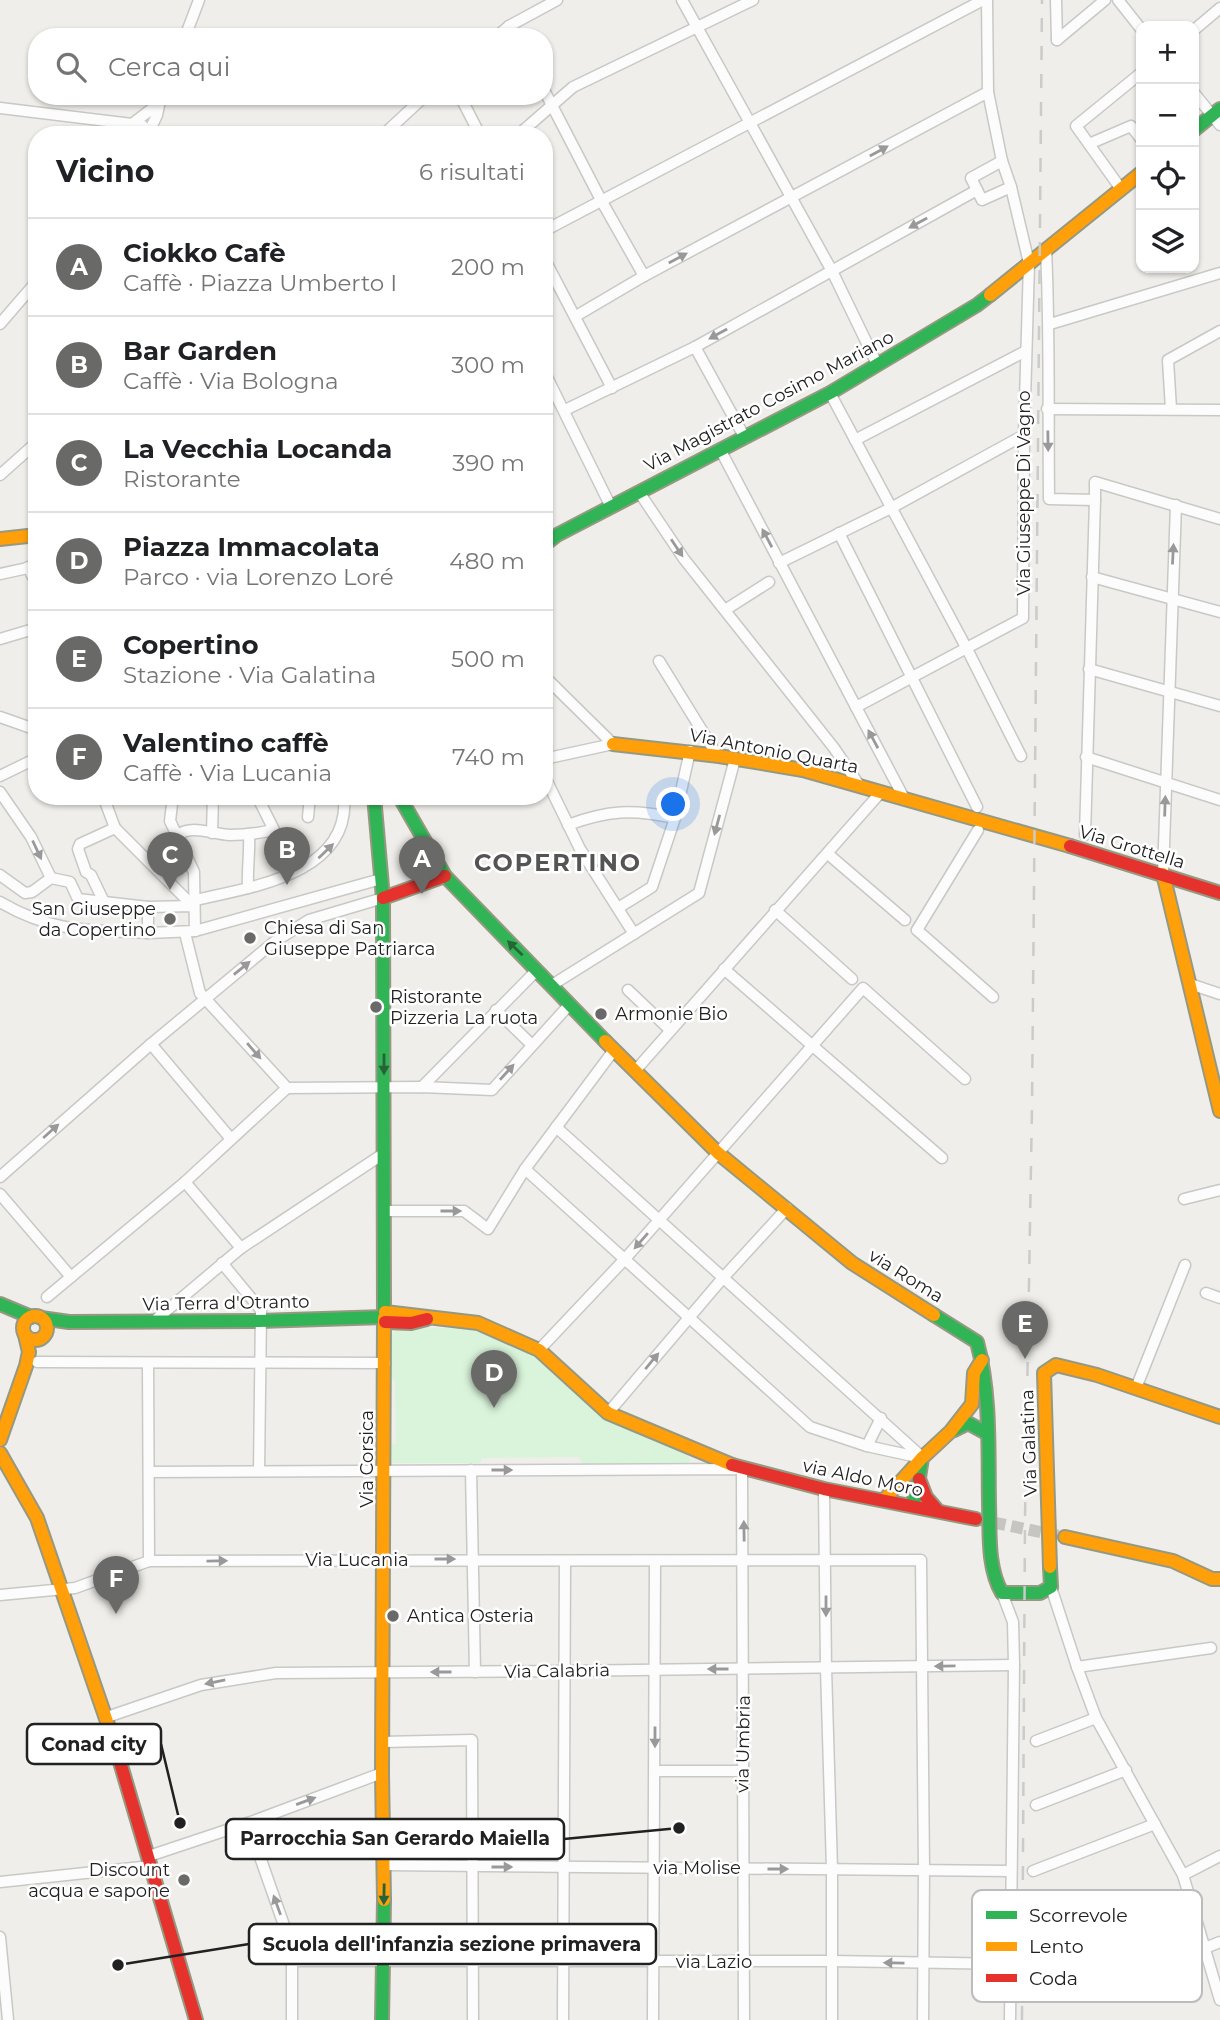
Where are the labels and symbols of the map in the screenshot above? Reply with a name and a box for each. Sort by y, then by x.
one-way arrow [869,145,889,157]
one-way arrow [908,217,927,229]
one-way arrow [669,252,688,264]
street label: Via Magistrato Cosimo Mariano [640,326,898,476]
one-way arrow [708,327,728,339]
street label: Via Giuseppe Di Vagno [1013,390,1035,596]
one-way arrow [1042,430,1054,452]
one-way arrow [761,528,773,548]
one-way arrow [671,538,684,558]
one-way arrow [1168,543,1179,565]
street label: Via Antonio Quarta [688,724,860,778]
one-way arrow [867,730,879,749]
your location [656,787,690,821]
one-way arrow [1160,794,1171,816]
one-way arrow [711,814,722,836]
street label: Via Grottella [1076,820,1188,874]
pin: B [264,827,310,885]
pin: C [147,832,193,890]
pin: A [399,836,445,894]
one-way arrow [32,839,43,860]
one-way arrow [317,842,334,859]
district label: COPERTINO [474,848,642,877]
place label: San Giuseppe da Copertino [32,898,156,941]
marker: San Giuseppe da Copertino [162,911,178,927]
place label: Chiesa di San Giuseppe Patriarca [264,917,435,960]
marker: Chiesa di San Giuseppe Patriarca [242,930,258,946]
one-way arrow [507,941,524,957]
one-way arrow [233,960,251,975]
place label: Ristorante Pizzeria La ruota [390,986,538,1029]
marker: Ristorante Pizzeria La ruota [368,999,384,1015]
place label: Armonie Bio [615,1003,728,1025]
marker: Armonie Bio [593,1006,609,1022]
one-way arrow [246,1043,261,1060]
one-way arrow [378,1053,390,1075]
one-way arrow [499,1064,515,1081]
one-way arrow [42,1124,59,1140]
one-way arrow [441,1205,463,1217]
one-way arrow [633,1232,649,1250]
street label: via Roma [865,1244,947,1308]
street label: Via Terra d'Otranto [142,1291,310,1315]
pin: E [1002,1301,1048,1359]
pin: D [471,1350,517,1408]
one-way arrow [644,1352,659,1369]
street label: Via Galatina [1016,1389,1042,1497]
street label: Via Corsica [356,1410,378,1508]
street label: via Aldo Moro [801,1454,925,1502]
one-way arrow [491,1464,513,1476]
one-way arrow [738,1520,749,1542]
street label: Via Lucania [305,1549,409,1571]
one-way arrow [434,1553,456,1565]
one-way arrow [207,1555,229,1567]
pin: F [93,1556,139,1614]
one-way arrow [820,1595,832,1617]
place label: Antica Osteria [407,1605,534,1627]
marker: Antica Osteria [385,1608,401,1624]
street label: Via Calabria [504,1659,610,1683]
one-way arrow [934,1660,956,1672]
one-way arrow [707,1663,729,1675]
one-way arrow [430,1666,452,1678]
one-way arrow [204,1677,226,1688]
street label: via Umbria [731,1695,755,1793]
callout: Conad city [27,1724,161,1764]
one-way arrow [649,1727,661,1749]
text: Conad city [41,1733,147,1756]
one-way arrow [295,1796,316,1807]
callout: Parrocchia San Gerardo Maiella [226,1819,564,1859]
text: Parrocchia San Gerardo Maiella [240,1827,550,1850]
street label: via Molise [653,1857,741,1879]
place label: Discount acqua e sapone [28,1859,170,1902]
one-way arrow [491,1861,513,1873]
one-way arrow [768,1863,790,1875]
marker: Discount acqua e sapone [176,1872,192,1888]
one-way arrow [378,1883,390,1905]
legend [972,1890,1202,2002]
one-way arrow [271,1895,282,1916]
text: Scorrevole [1029,1904,1128,1927]
callout: Scuola dell'infanzia sezione primavera [249,1924,656,1964]
text: Scuola dell'infanzia sezione primavera [263,1933,641,1956]
text: Lento [1029,1935,1084,1958]
street label: via Lazio [676,1951,752,1973]
one-way arrow [882,1957,904,1969]
text: Coda [1029,1967,1078,1990]

